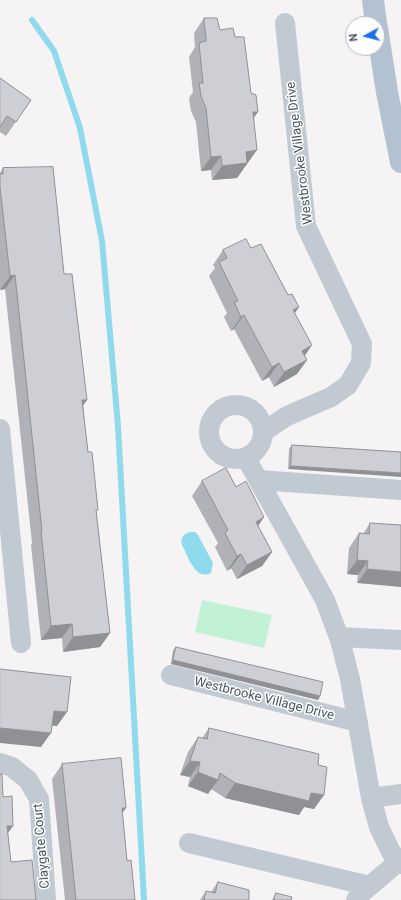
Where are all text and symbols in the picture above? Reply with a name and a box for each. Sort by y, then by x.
north arrow [345,16,385,56]
text: N [347,33,361,42]
street label: Westbrooke Village Drive [284,81,316,225]
street label: Westbrooke Village Drive [192,674,336,724]
street label: Claygate Court [31,803,53,889]

